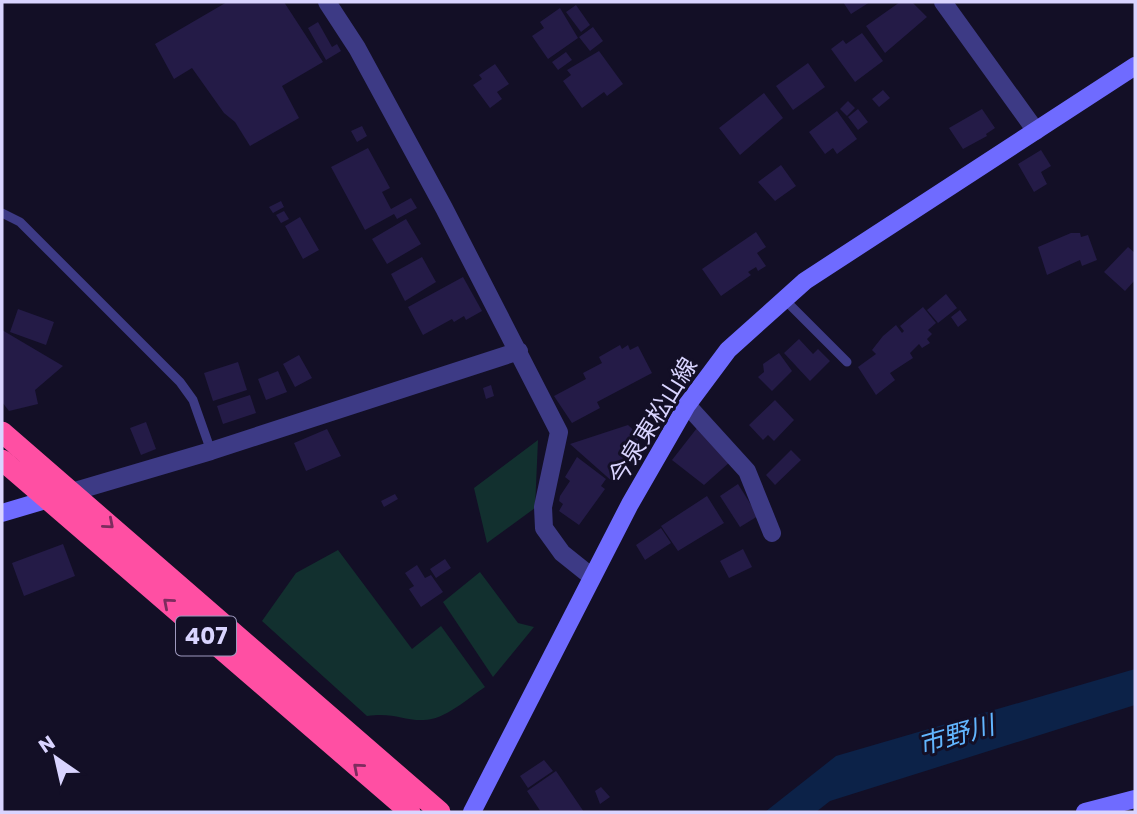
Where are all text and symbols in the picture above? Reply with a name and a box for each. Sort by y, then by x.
street label: 今泉東松山線 [600,351,705,491]
one-way arrow [101,516,114,528]
one-way arrow [163,599,176,611]
road number: 407 [176,616,236,656]
water label: 市野川 [914,706,1001,763]
north arrow [21,723,91,793]
text: N [33,729,60,760]
one-way arrow [354,764,367,776]

